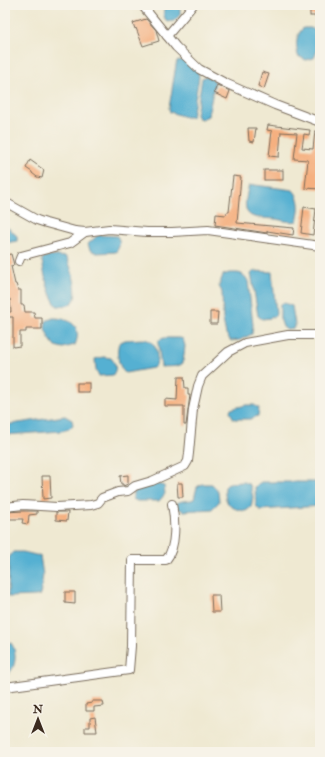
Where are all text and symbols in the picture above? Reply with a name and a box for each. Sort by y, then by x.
north arrow [18,699,58,739]
text: N [32,703,44,716]

